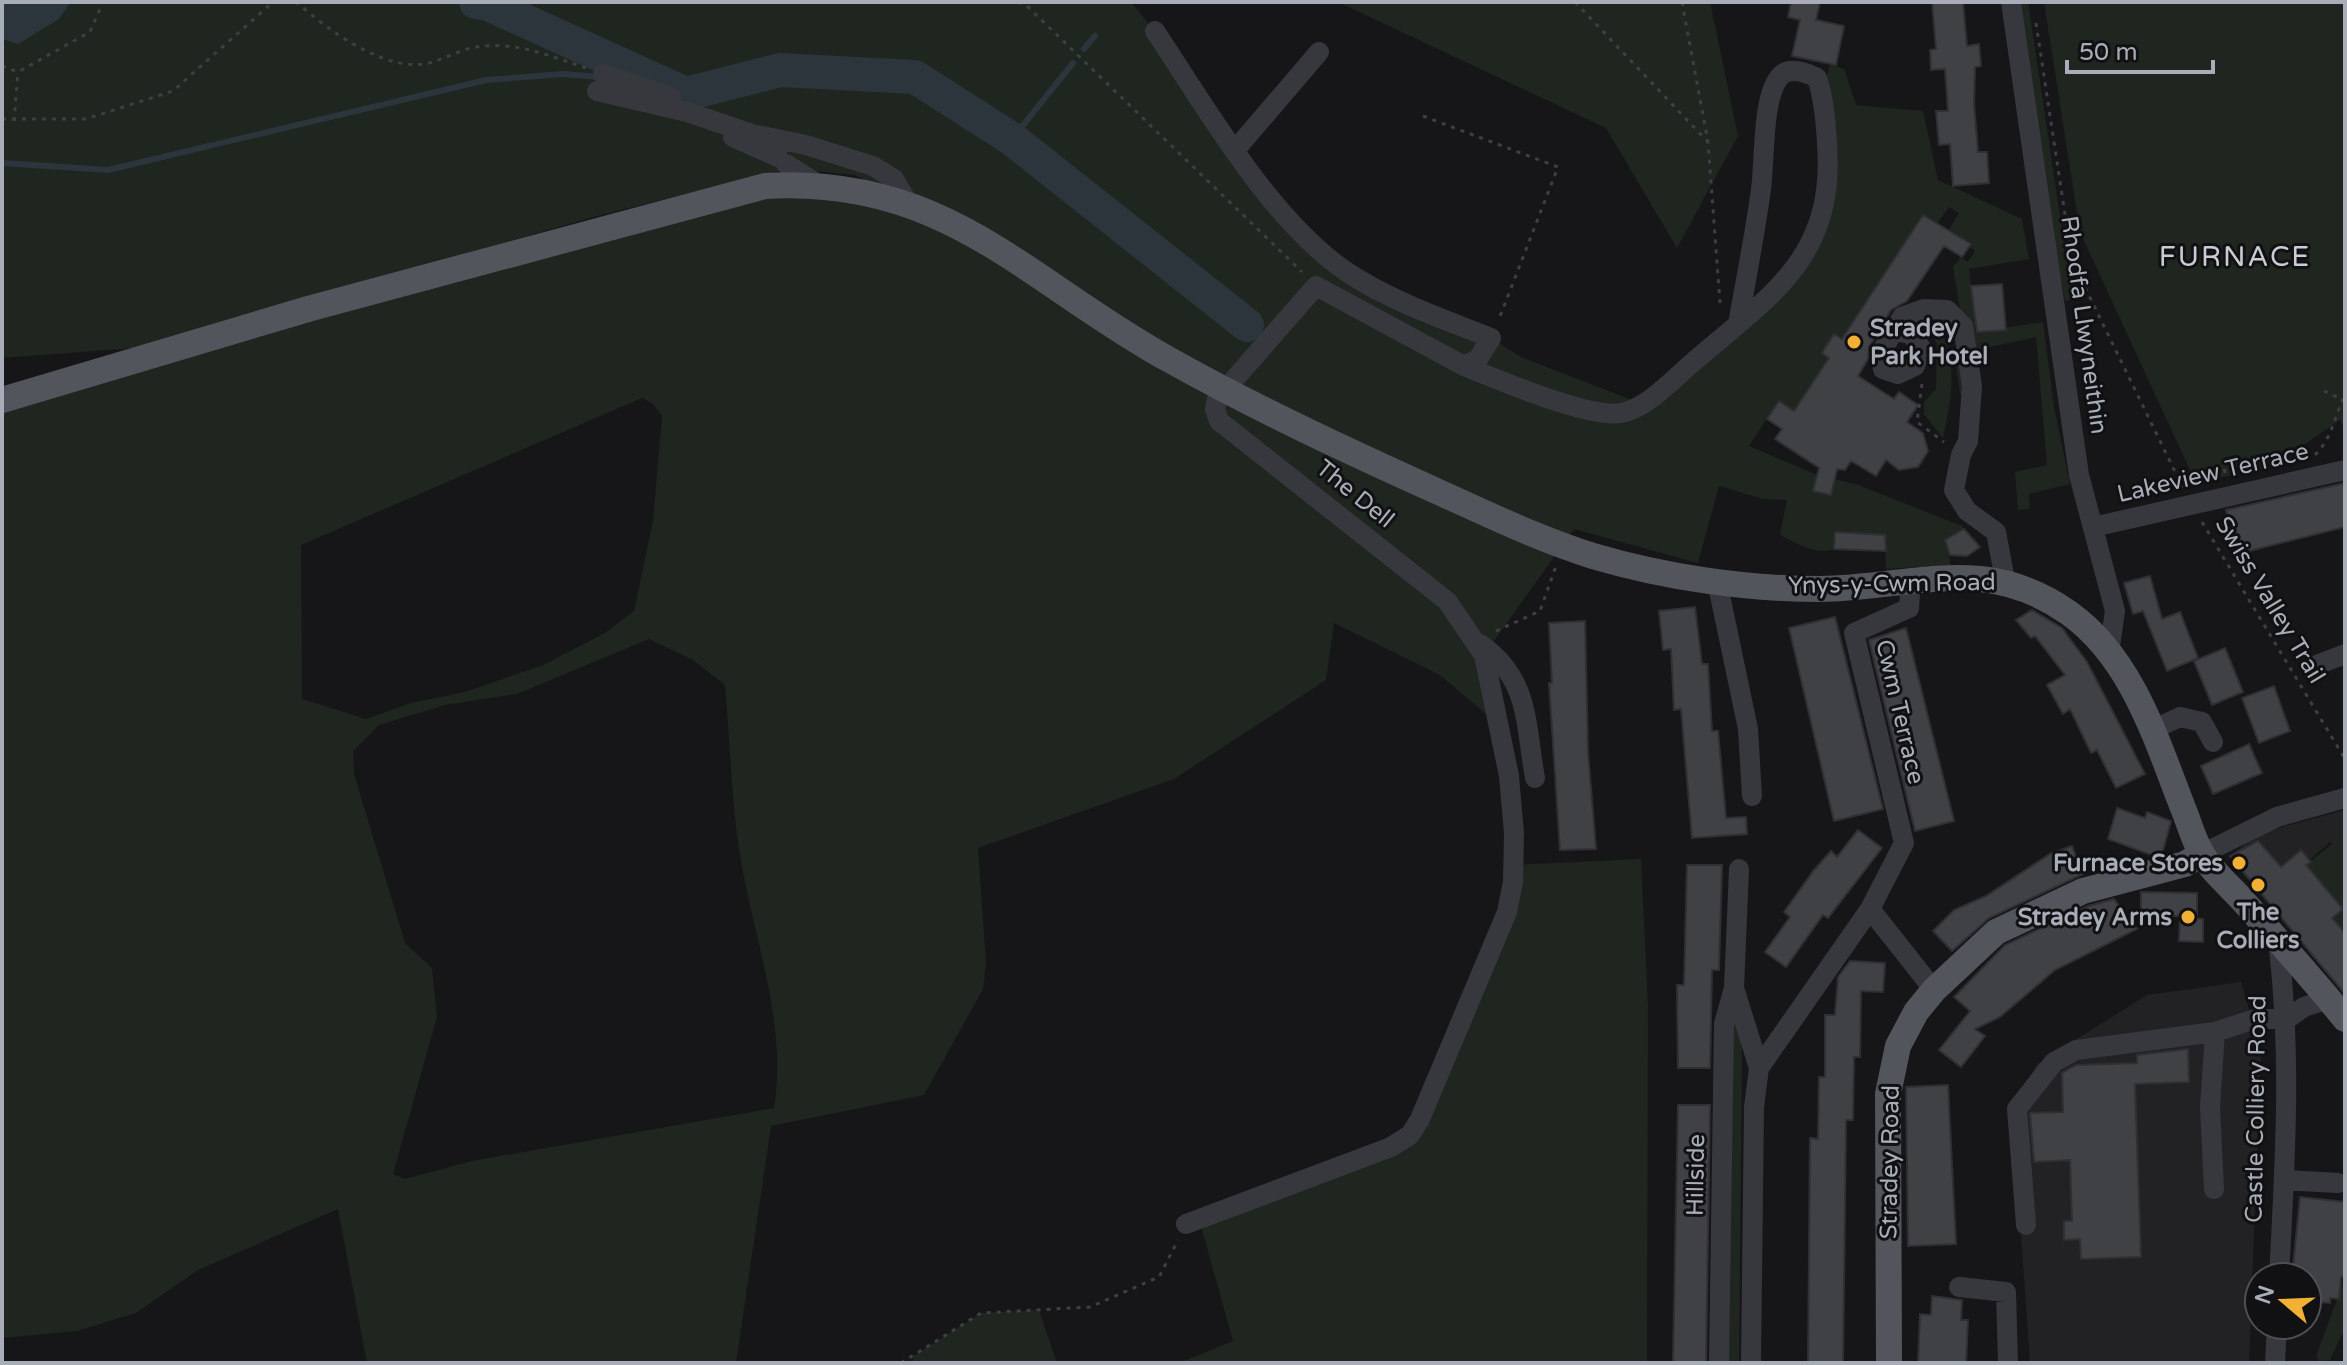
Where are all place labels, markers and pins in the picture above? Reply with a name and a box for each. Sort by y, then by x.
place label: Stradey Park Hotel [1870,314,1988,371]
marker: Stradey Park Hotel [1845,333,1863,351]
place label: Furnace Stores [2053,849,2223,878]
marker: Furnace Stores [2230,854,2248,872]
marker: The Colliers [2249,876,2267,894]
place label: The Colliers [2216,898,2300,955]
place label: Stradey Arms [2018,903,2172,932]
marker: Stradey Arms [2179,908,2197,926]

